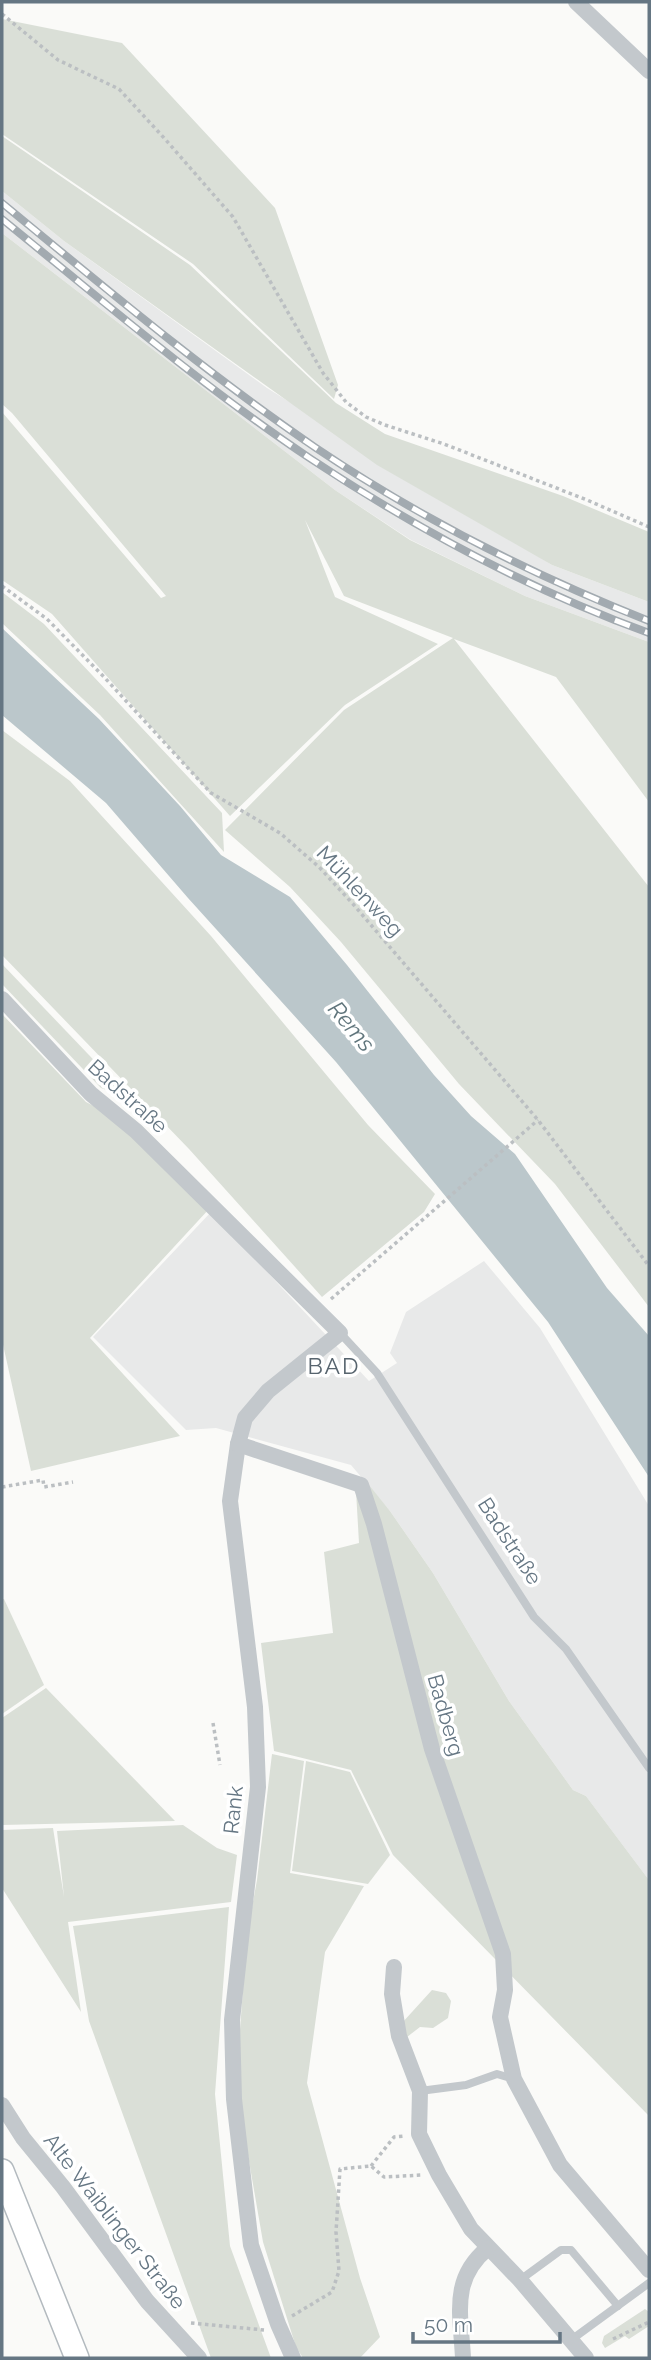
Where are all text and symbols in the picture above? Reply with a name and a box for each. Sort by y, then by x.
street label: Mühlenweg [312,840,408,942]
water label: Rems [323,995,381,1057]
street label: Badstraße [83,1054,173,1138]
district label: BAD [308,1352,360,1379]
street label: Badstraße [473,1493,547,1589]
street label: Badberg [422,1671,470,1759]
street label: Rank [218,1785,248,1835]
street label: Alte Waiblinger Straße [39,2128,191,2314]
scale bar [413,2300,560,2344]
text: 50 m [424,2312,473,2337]

